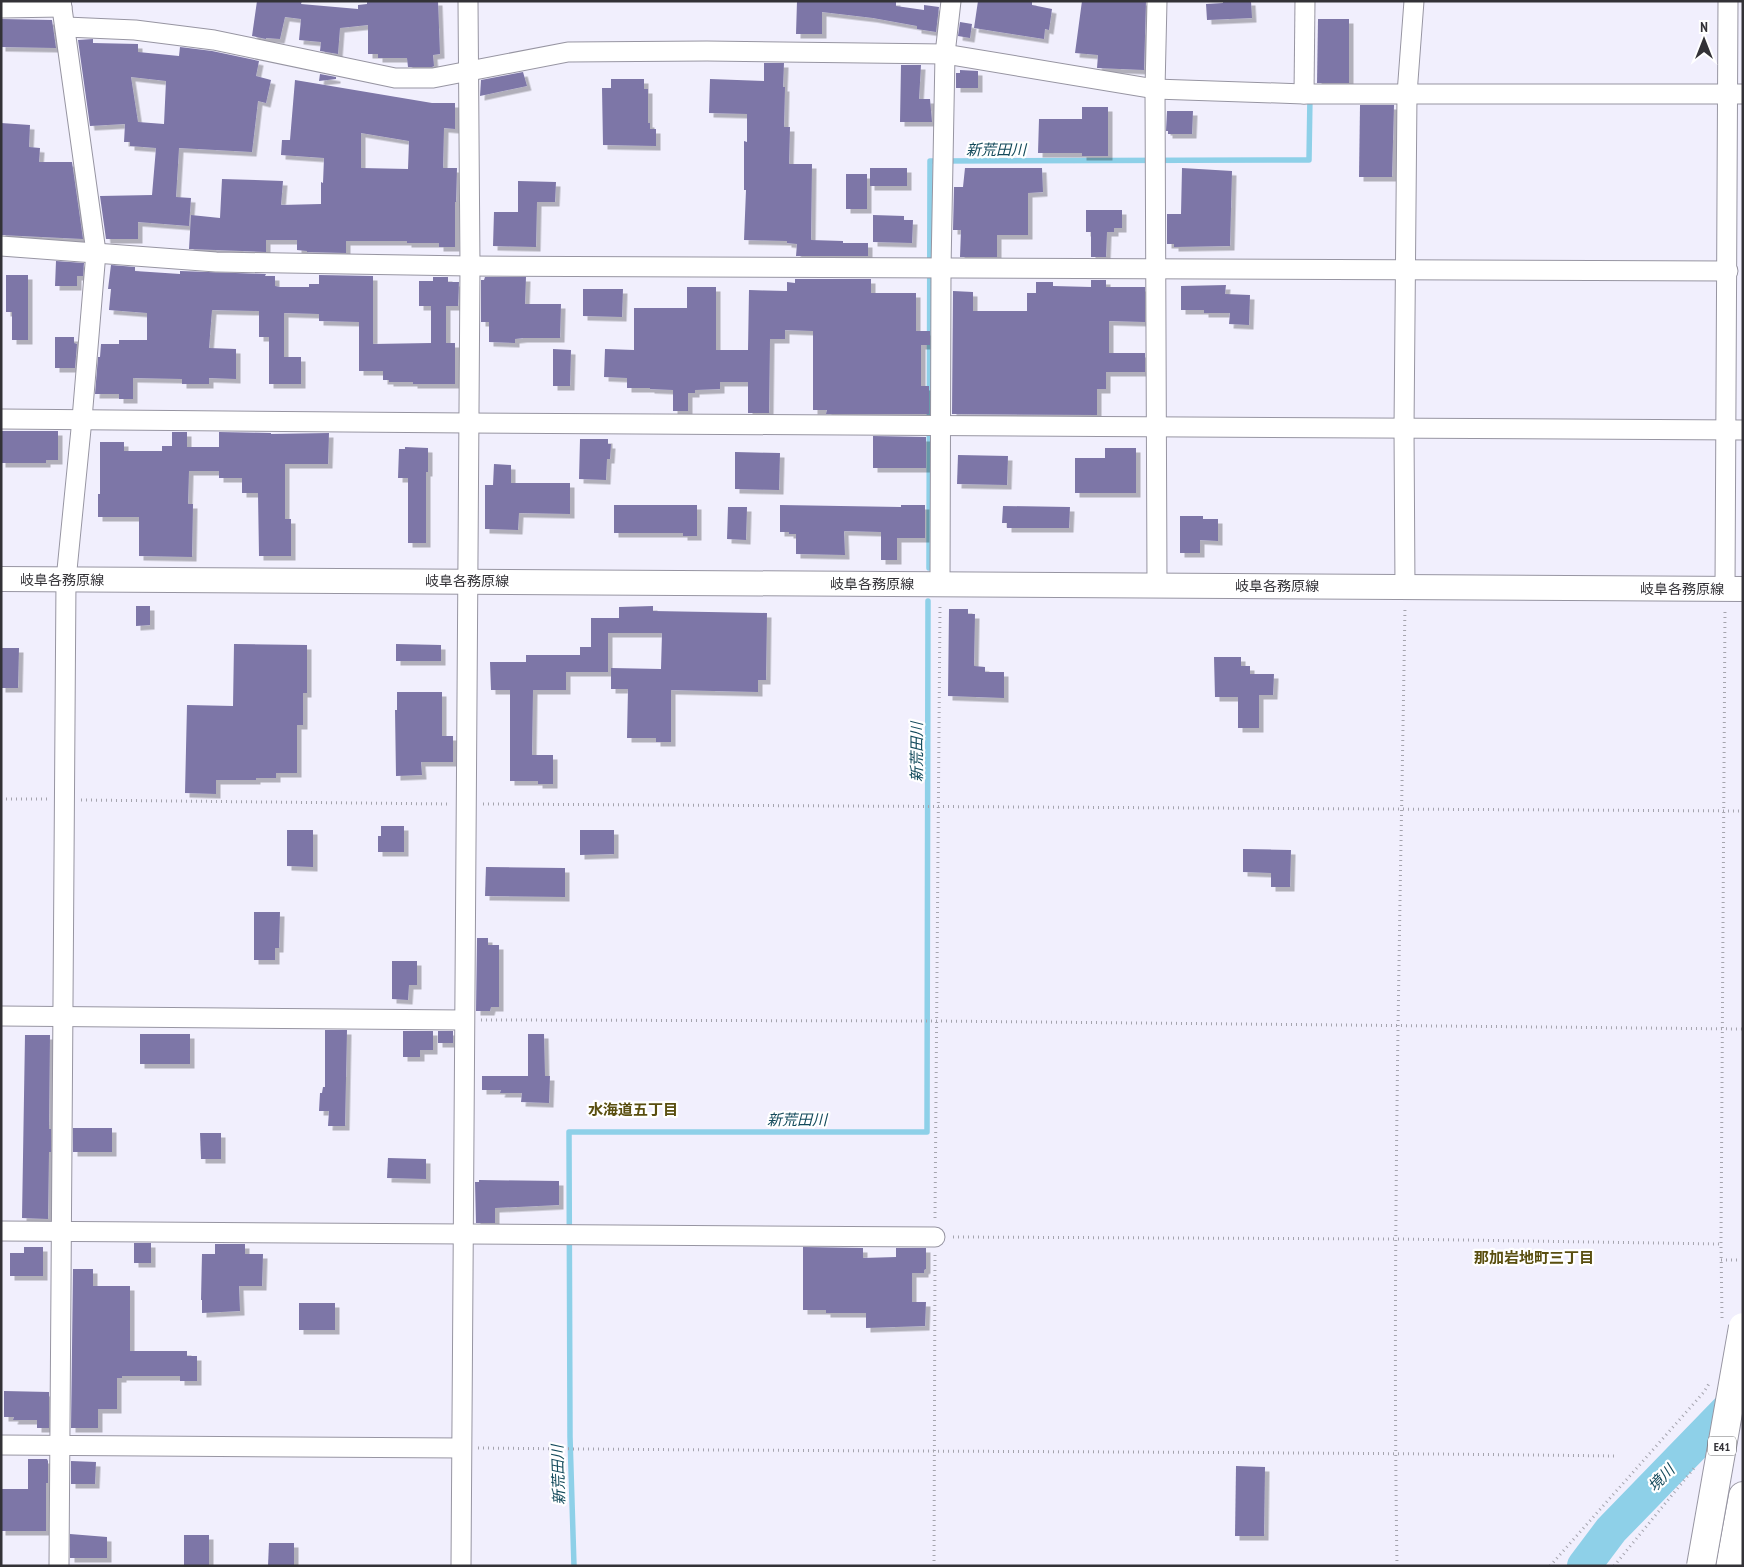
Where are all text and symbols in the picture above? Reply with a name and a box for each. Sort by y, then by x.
north arrow [1679,15,1729,65]
text: N [1700,18,1708,36]
water label: 新荒田川 [966,140,1028,159]
street label: 岐阜各務原線 [20,571,104,589]
street label: 岐阜各務原線 [425,572,509,590]
street label: 岐阜各務原線 [830,575,914,593]
street label: 岐阜各務原線 [1235,577,1319,595]
street label: 岐阜各務原線 [1640,580,1724,598]
water label: 新荒田川 [907,720,926,782]
district label: 水海道五丁目 [588,1100,678,1119]
water label: 新荒田川 [767,1110,829,1129]
district label: 那加岩地町三丁目 [1474,1248,1594,1267]
road number: E41 [1708,1436,1736,1455]
water label: 新荒田川 [547,1443,569,1505]
water label: 境川 [1644,1459,1680,1495]

